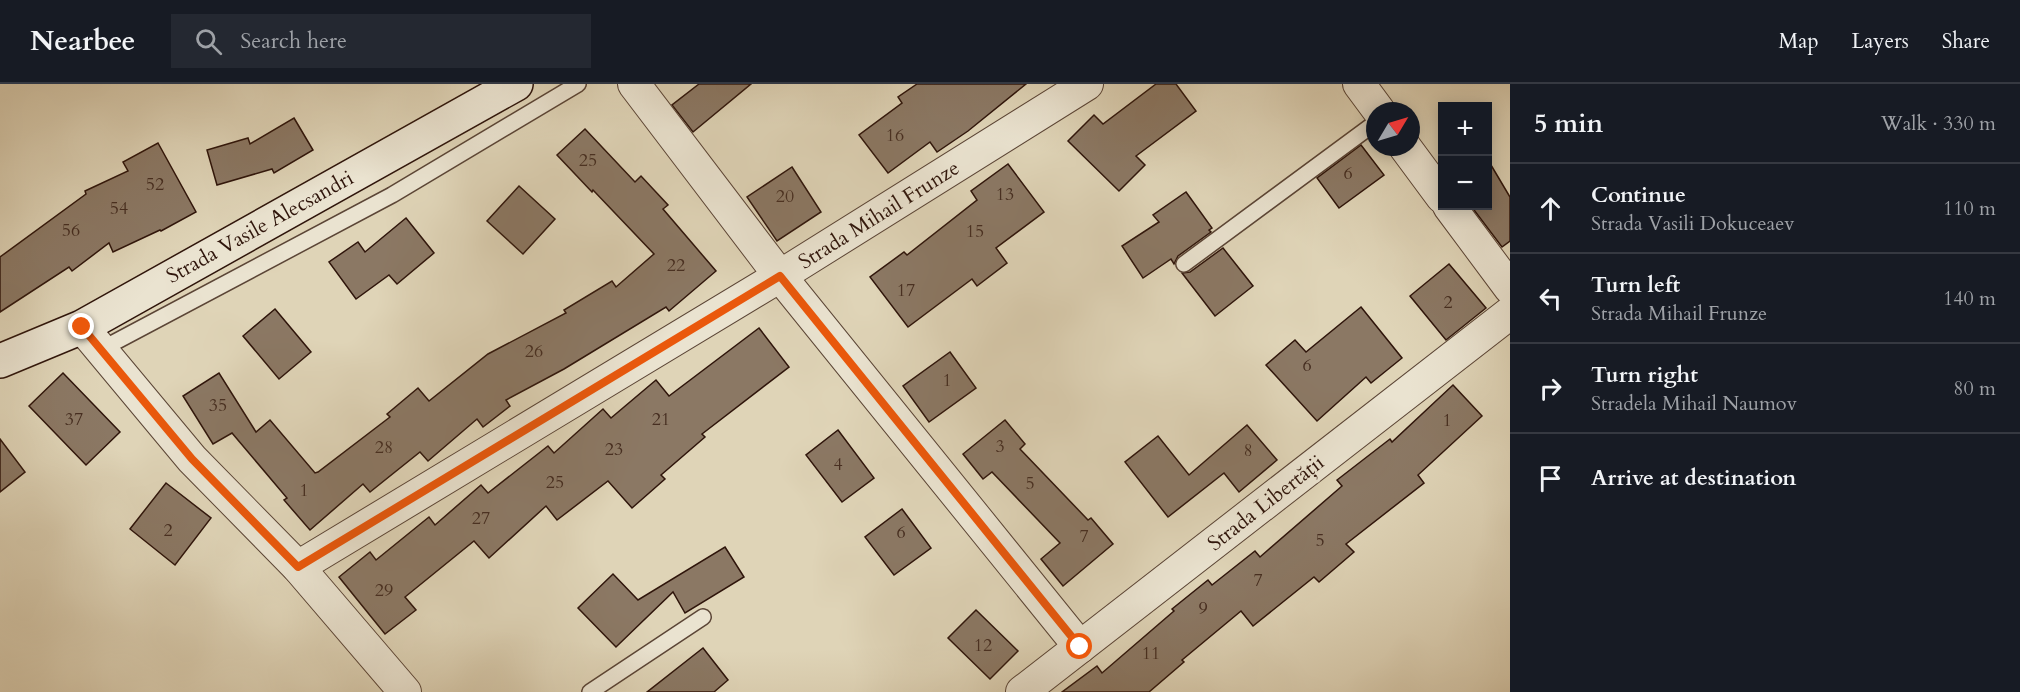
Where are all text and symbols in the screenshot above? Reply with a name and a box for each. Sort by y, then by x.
search box [171,14,591,68]
text: Nearbee [30,22,135,60]
icon: search [192,25,225,58]
text: Search here [240,26,347,56]
text: Map [1779,27,1819,56]
text: Layers [1852,27,1909,56]
text: Share [1942,27,1990,56]
north arrow [1366,102,1420,156]
map controls [1438,102,1492,210]
button: + [1438,102,1492,156]
text: 5 min [1534,106,1603,141]
text: Walk · 330 m [1881,110,1996,137]
house number: 16 [886,123,904,148]
house number: 25 [579,148,597,173]
street label: Strada Mihail Frunze [793,154,965,276]
button: − [1438,156,1492,210]
house number: 6 [1343,161,1353,186]
street label: Strada Vasile Alecsandri [161,163,359,291]
house number: 52 [146,172,164,197]
text: Continue [1591,180,1686,210]
house number: 13 [996,182,1014,207]
house number: 20 [776,184,794,209]
icon: ahead [1534,192,1567,225]
text: 110 m [1943,195,1996,222]
house number: 54 [110,196,128,221]
text: Strada Vasili Dokuceaev [1591,210,1794,237]
house number: 56 [62,218,80,243]
house number: 15 [966,219,984,244]
house number: 22 [667,253,685,278]
text: Turn left [1591,270,1680,300]
house number: 17 [897,278,915,303]
icon: left [1534,282,1567,315]
text: 140 m [1943,285,1996,312]
house number: 2 [1443,290,1453,315]
text: Strada Mihail Frunze [1591,300,1767,327]
route end [68,313,94,339]
house number: 26 [525,339,543,364]
house number: 6 [1302,353,1312,378]
text: Turn right [1591,360,1698,390]
house number: 1 [942,368,952,393]
icon: right [1534,372,1567,405]
text: 80 m [1953,375,1996,402]
text: Stradela Mihail Naumov [1591,390,1797,417]
house number: 35 [209,393,227,418]
house number: 37 [65,407,83,432]
house number: 21 [652,407,670,432]
house number: 1 [1442,408,1452,433]
house number: 3 [995,434,1005,459]
house number: 28 [375,435,393,460]
house number: 23 [605,437,623,462]
house number: 8 [1243,438,1253,463]
street label: Strada Libertății [1202,448,1331,558]
house number: 4 [833,452,843,477]
icon: arrive [1534,462,1567,495]
text: Arrive at destination [1591,463,1796,493]
house number: 25 [546,470,564,495]
house number: 5 [1025,471,1035,496]
house number: 1 [299,478,309,503]
house number: 27 [472,506,490,531]
house number: 2 [163,518,173,543]
house number: 6 [896,520,906,545]
house number: 7 [1079,524,1089,549]
house number: 5 [1315,528,1325,553]
house number: 7 [1253,568,1263,593]
house number: 29 [375,578,393,603]
house number: 9 [1198,596,1208,621]
house number: 12 [974,633,992,658]
route start [1066,633,1092,659]
house number: 11 [1142,641,1160,666]

